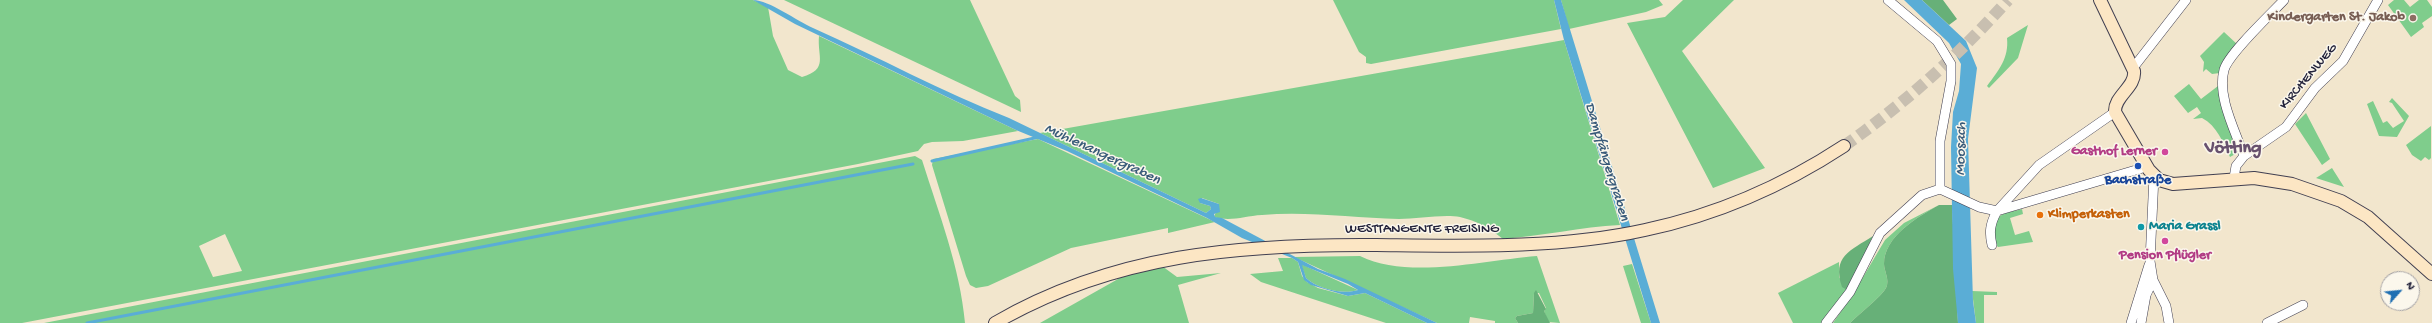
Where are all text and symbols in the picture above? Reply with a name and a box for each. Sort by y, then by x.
place label: Kindergarten St. Jakob [2268,10,2405,26]
marker: Kindergarten St. Jakob [2408,13,2418,23]
street label: KIRCHENWEG [2276,40,2342,114]
water label: Dampfängergraben [1579,101,1633,223]
water label: Mühlenangergraben [1041,120,1163,190]
water label: Moosach [1953,122,1971,176]
district label: Vötting [2205,138,2261,160]
place label: Gasthof Lerner [2071,144,2157,160]
marker: Gasthof Lerner [2160,147,2170,157]
marker: Bachstraße [2133,161,2143,171]
place label: Bachstraße [2105,173,2171,189]
place label: Klimperkasten [2048,207,2130,223]
marker: Klimperkasten [2035,210,2045,220]
place label: Maria Grassl [2149,219,2221,235]
street label: WESTTANGENTE FREISING [1345,222,1499,238]
marker: Maria Grassl [2136,222,2146,232]
marker: Pension Pflügler [2160,236,2170,246]
place label: Pension Pflügler [2119,248,2211,264]
north arrow [2380,271,2420,311]
text: N [2403,280,2417,292]

